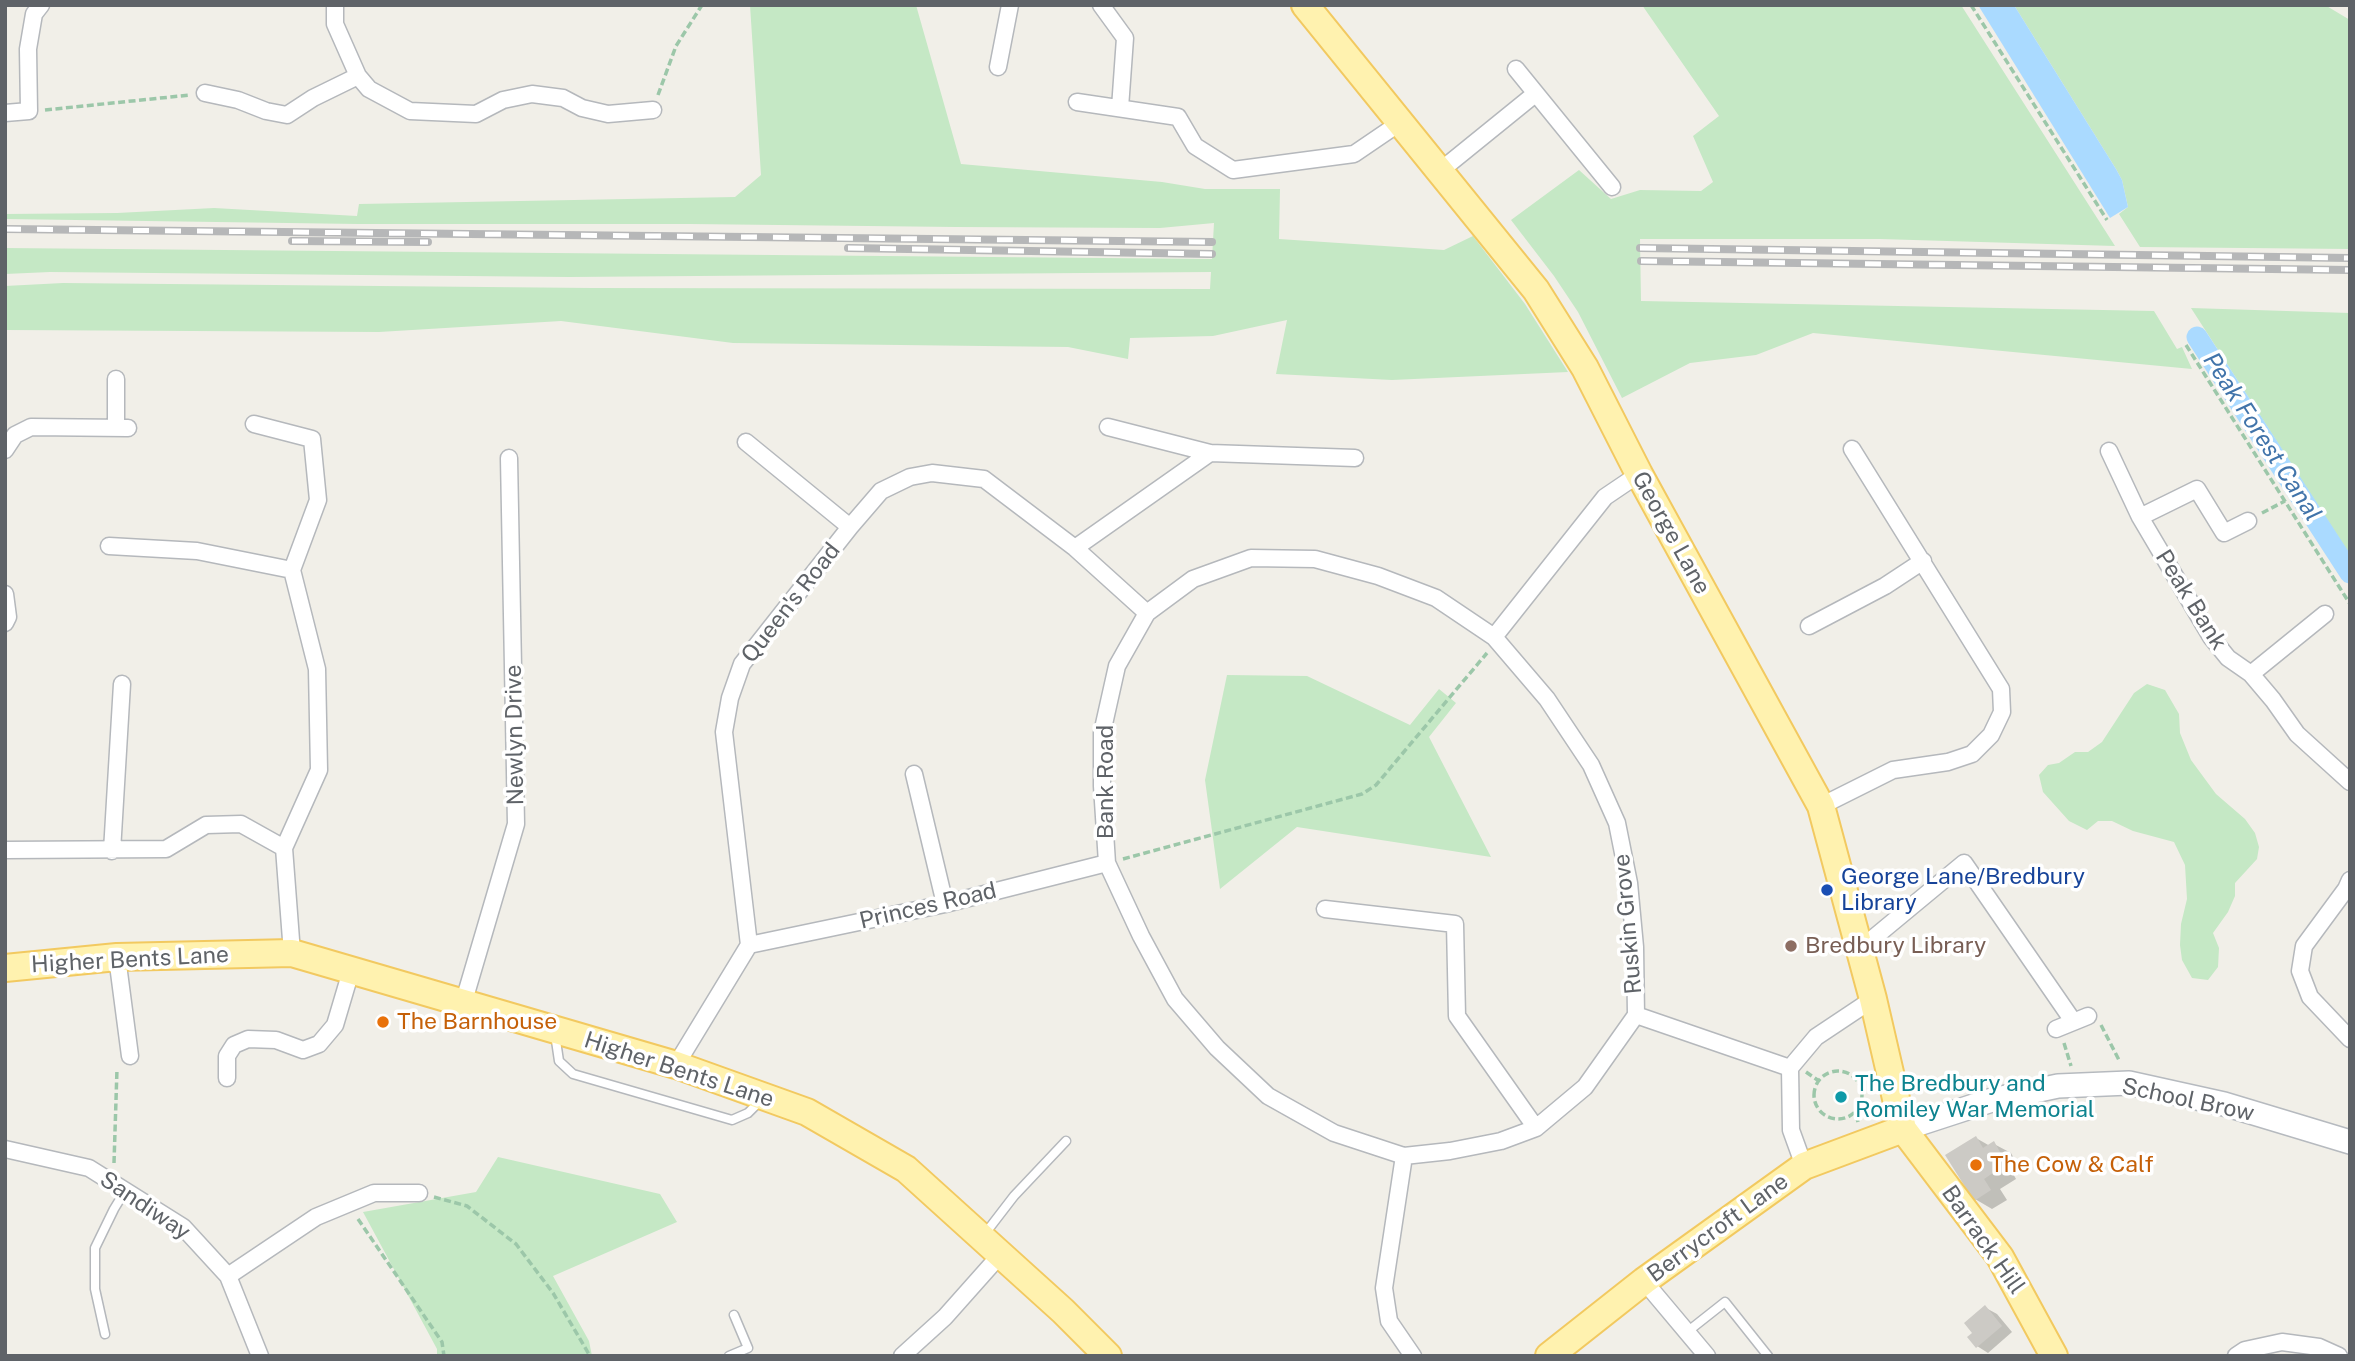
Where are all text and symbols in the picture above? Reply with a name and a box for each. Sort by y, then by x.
water label: Peak Forest Canal [2197,347,2327,527]
street label: George Lane [1626,467,1716,599]
street label: Queen's Road [736,538,846,668]
street label: Peak Bank [2149,545,2233,655]
street label: Newlyn Drive [500,664,530,806]
street label: Bank Road [1092,725,1120,839]
street label: Ruskin Grove [1608,853,1648,995]
place label: George Lane/Bredbury Library [1841,863,2085,917]
street label: Princes Road [857,877,999,935]
marker: George Lane/Bredbury Library [1819,882,1835,898]
place label: Bredbury Library [1805,932,1986,960]
marker: Bredbury Library [1783,938,1799,954]
street label: Higher Bents Lane [31,941,229,979]
place label: The Barnhouse [397,1008,557,1036]
marker: The Barnhouse [375,1014,391,1030]
street label: Higher Bents Lane [581,1026,777,1114]
place label: The Bredbury and Romiley War Memorial [1855,1070,2095,1124]
street label: School Brow [2119,1073,2257,1127]
marker: The Bredbury and Romiley War Memorial [1833,1089,1849,1105]
place label: The Cow & Calf [1990,1151,2154,1179]
marker: The Cow & Calf [1968,1157,1984,1173]
street label: Sandiway [95,1166,195,1246]
street label: Berrycroft Lane [1642,1168,1794,1288]
street label: Barrack Hill [1935,1180,2031,1300]

